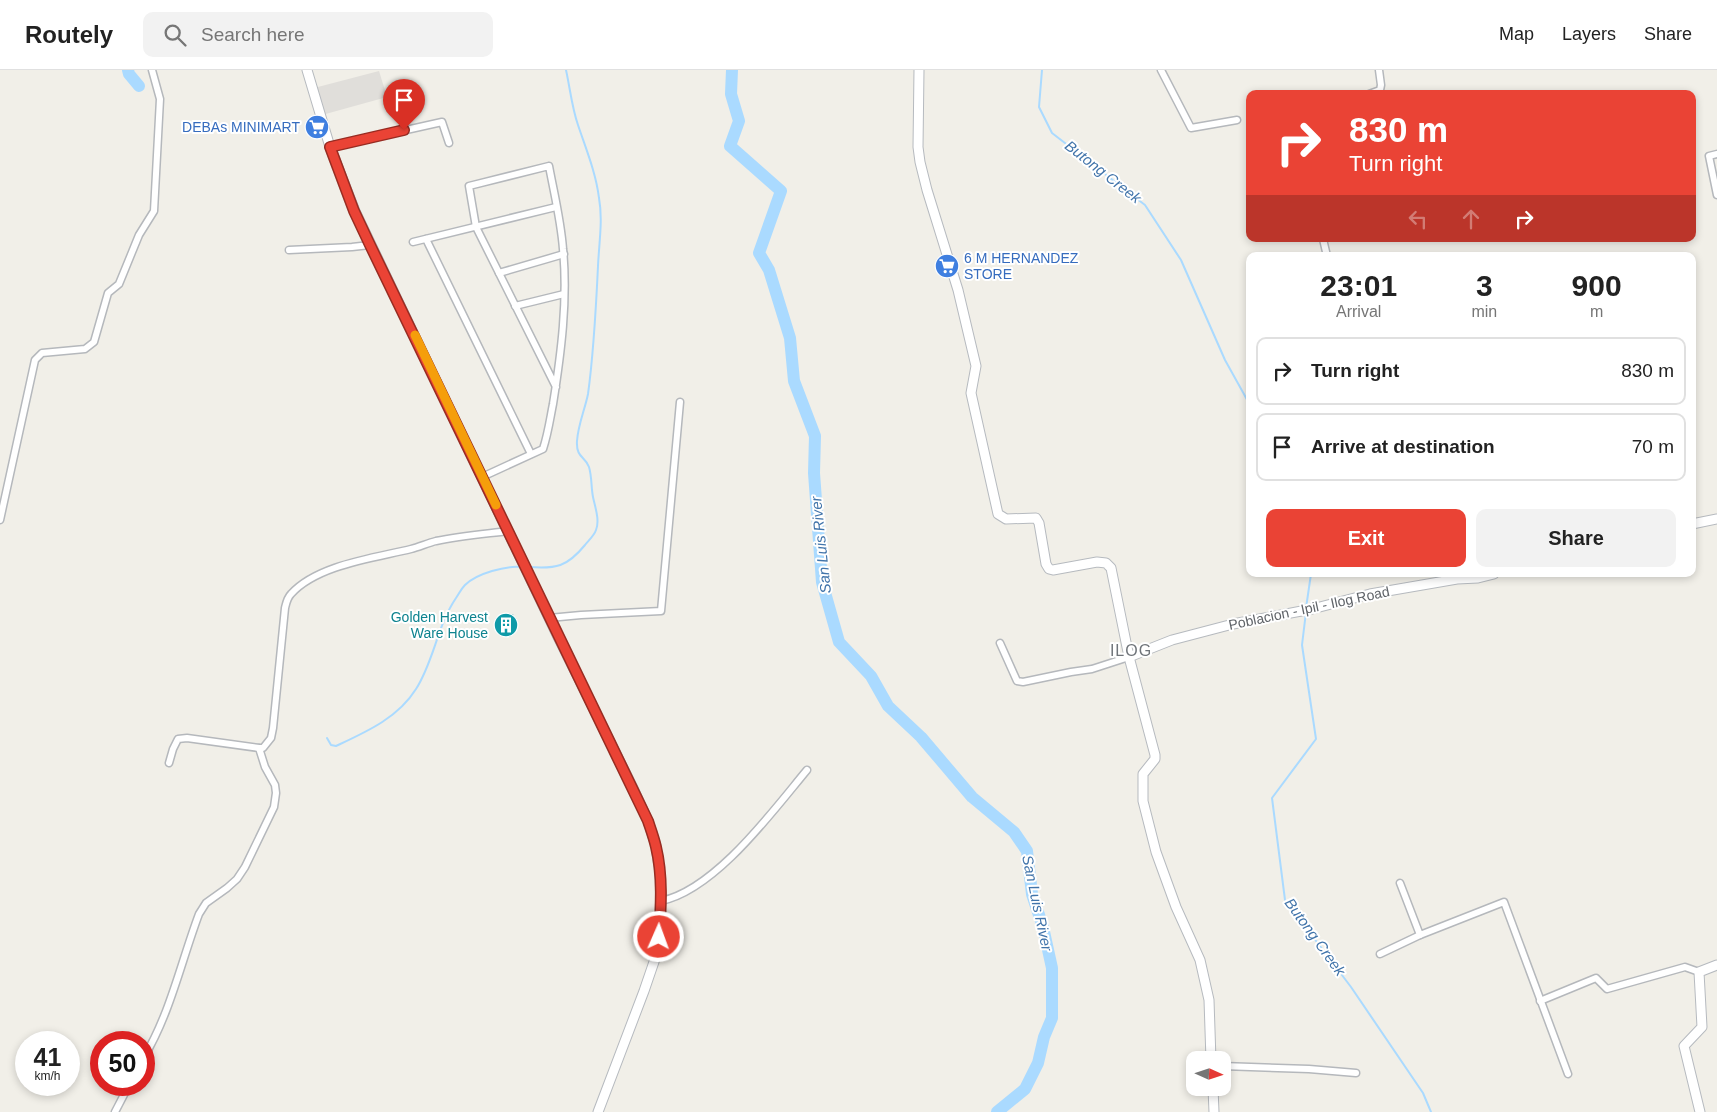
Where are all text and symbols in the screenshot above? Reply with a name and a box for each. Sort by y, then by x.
search box [143,12,493,57]
text: Routely [25,21,113,48]
icon: search [161,21,189,49]
text: Search here [201,24,305,45]
text: Map [1499,24,1534,44]
text: Layers [1562,24,1616,44]
text: Share [1644,24,1692,44]
pin [383,79,425,130]
icon: arrive [390,86,418,114]
icon: right [1266,110,1331,175]
text: 830 m [1349,110,1448,149]
supermarket icon: DEBAs MINIMART [304,114,330,140]
place label: DEBAs MINIMART [182,119,300,135]
water label: Butong Creek [1062,137,1146,207]
text: Turn right [1349,151,1442,176]
icon: left [1404,205,1432,233]
icon: ahead [1457,205,1485,233]
icon: right [1510,205,1538,233]
place label: 6 M HERNANDEZ STORE [964,250,1079,282]
supermarket icon: 6 M HERNANDEZ STORE [934,253,960,279]
text: 23:01 [1320,269,1397,302]
text: 3 [1476,269,1493,302]
text: 900 [1572,269,1622,302]
text: Arrival [1336,303,1381,320]
text: min [1471,303,1497,320]
text: m [1590,303,1603,320]
icon: right [1268,357,1296,385]
text: Turn right [1311,360,1399,381]
text: 830 m [1621,360,1674,381]
icon: arrive [1268,433,1296,461]
text: Arrive at destination [1311,436,1495,457]
text: 70 m [1632,436,1674,457]
water label: San Luis River [807,495,834,594]
button: Exit [1266,509,1466,567]
button: Share [1476,509,1676,567]
street label: Poblacion - Ipil - Ilog Road [1227,583,1391,633]
place label: Golden Harvest Ware House [391,609,488,641]
building icon: Golden Harvest Ware House [493,612,519,638]
district label: ILOG [1110,642,1152,659]
water label: San Luis River [1019,853,1056,953]
water label: Butong Creek [1282,895,1350,980]
position arrow [632,910,684,962]
speed limit sign: 50 [90,1031,155,1096]
text: 41 [34,1043,61,1071]
north arrow [1186,1051,1231,1096]
map controls [1186,1051,1231,1096]
text: km/h [34,1069,61,1083]

